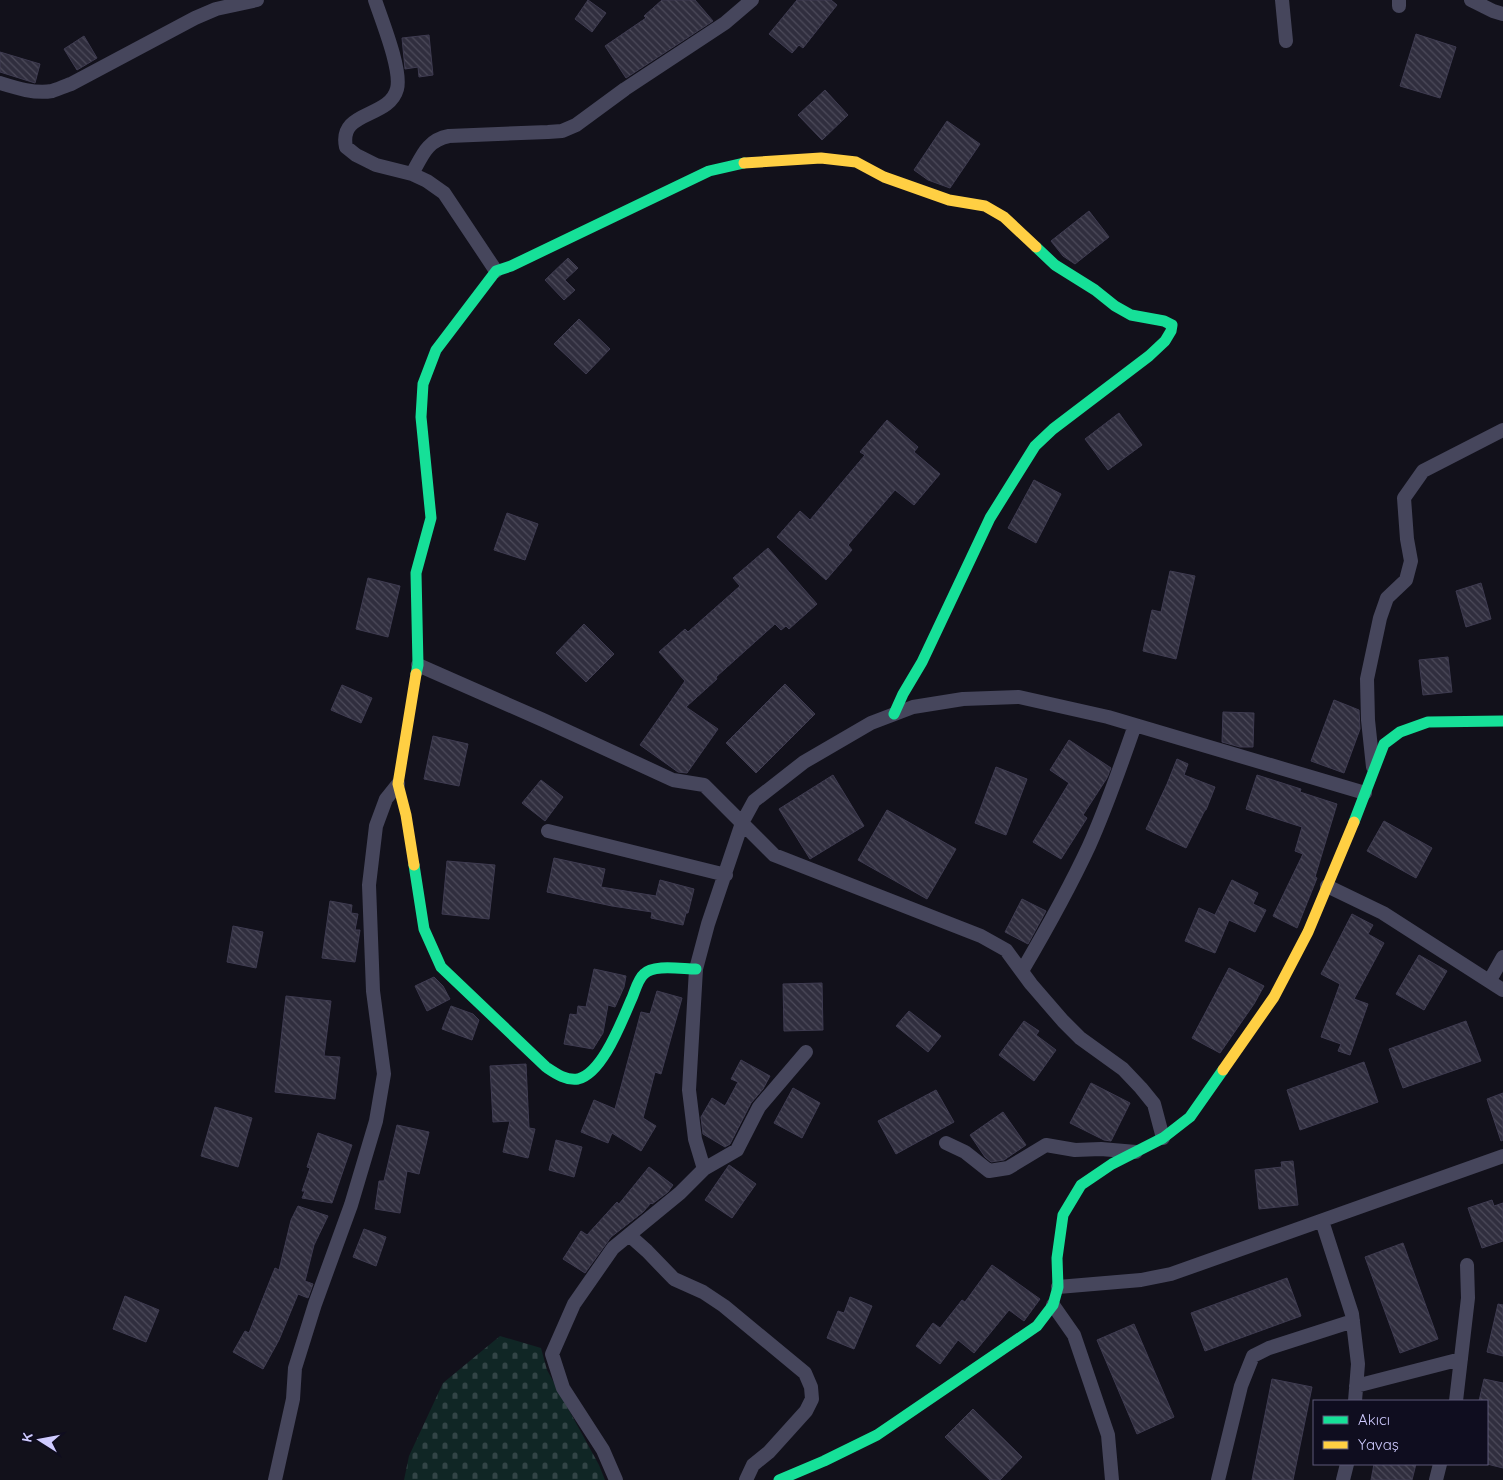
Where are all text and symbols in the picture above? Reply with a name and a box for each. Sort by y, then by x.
legend [1313,1400,1488,1465]
text: Akıcı [1358,1410,1390,1429]
north arrow [15,1415,65,1465]
text: K [18,1431,37,1444]
text: Yavaş [1358,1435,1399,1454]

